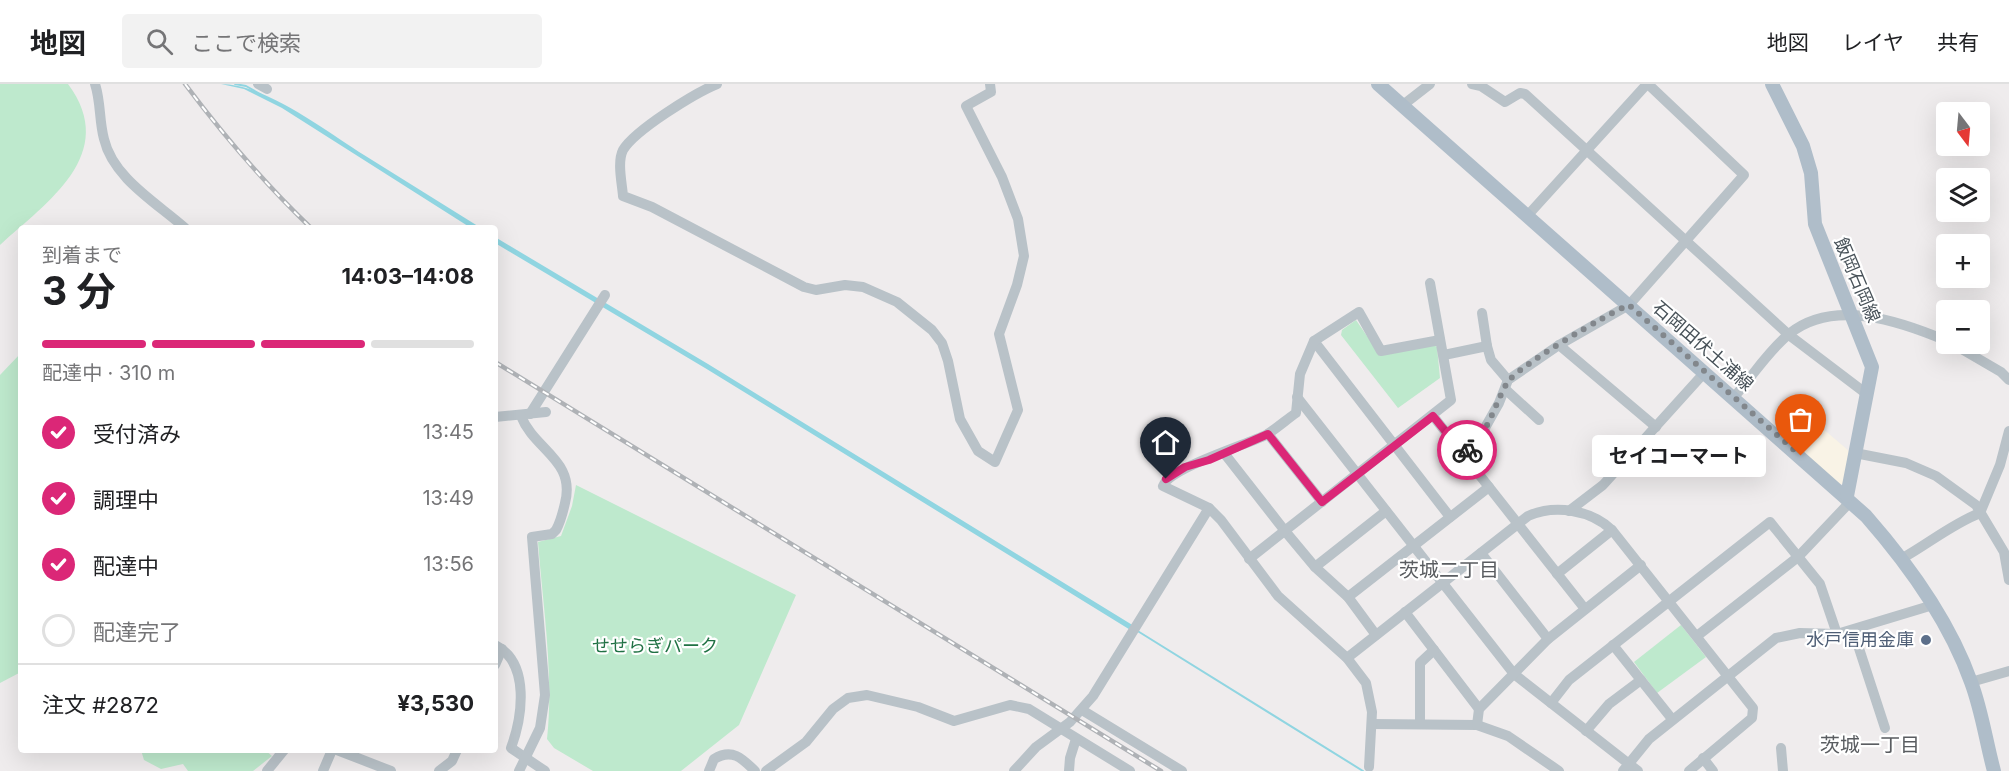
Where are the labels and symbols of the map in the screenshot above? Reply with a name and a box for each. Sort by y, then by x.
north arrow [1936,102,1990,156]
street label: 飯岡石岡線 [1830,234,1885,325]
street label: 石岡田伏土浦線 [1649,296,1758,395]
pin [1775,394,1826,456]
pin [1140,417,1191,479]
courier [1437,420,1497,480]
callout: セイコーマート [1591,435,1765,477]
district label: 茨城二丁目 [1399,558,1499,582]
place label: 水戸信用金庫 [1806,629,1914,650]
marker: 水戸信用金庫 [1919,633,1933,647]
park label: せせらぎパーク [592,635,718,656]
district label: 茨城一丁目 [1820,733,1920,757]

